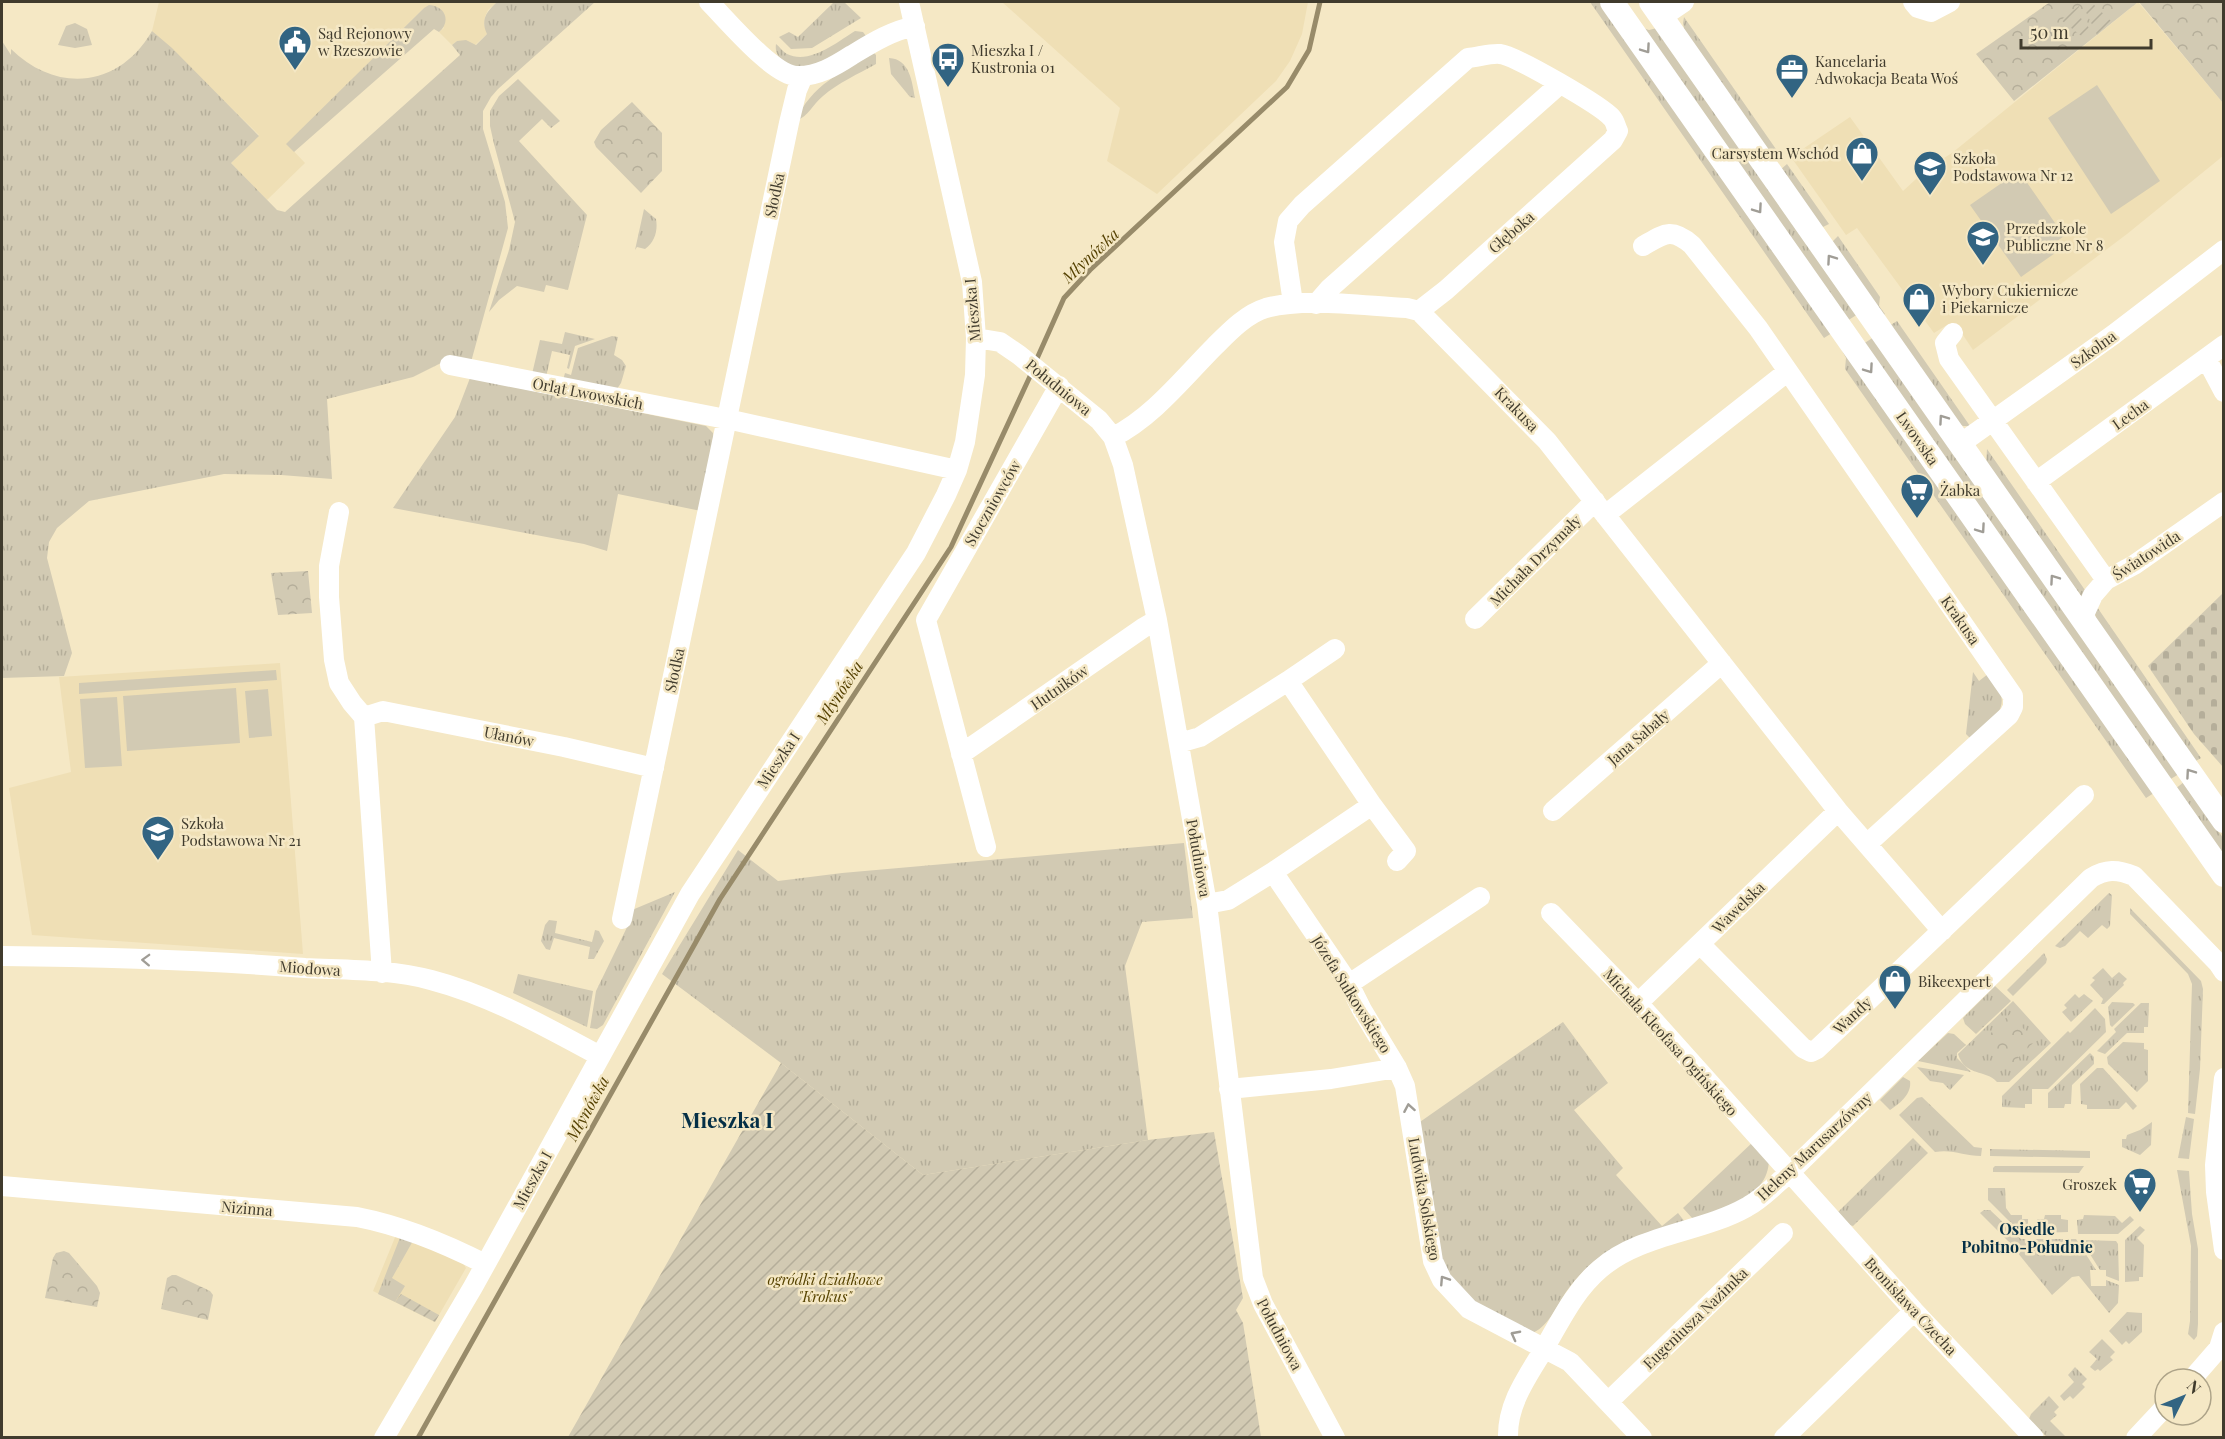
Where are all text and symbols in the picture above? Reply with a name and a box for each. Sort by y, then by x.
scale bar [2021,12,2152,50]
text: 50 m [2030,20,2069,44]
place label: Sąd Rejonowy w Rzeszowie [318,23,412,60]
public building icon: Sąd Rejonowy w Rzeszowie [277,24,313,71]
place label: Mieszka I / Kustronia 01 [971,40,1056,77]
bus stop icon: Mieszka I / Kustronia 01 [930,41,966,88]
one-way arrow [1639,43,1650,54]
place label: Kancelaria Adwokacja Beata Woś [1814,51,1958,88]
office icon: Kancelaria Adwokacja Beata Woś [1774,52,1810,99]
shop icon: Carsystem Wschód [1844,135,1880,182]
place label: Carsystem Wschód [1712,143,1839,163]
place label: Szkoła Podstawowa Nr 12 [1953,148,2073,185]
school or university icon: Szkoła Podstawowa Nr 12 [1912,149,1948,196]
street label: Słodka [760,171,789,219]
one-way arrow [1750,203,1761,214]
street label: Głęboka [1484,206,1538,257]
place label: Przedszkole Publiczne Nr 8 [2006,218,2104,255]
school or university icon: Przedszkole Publiczne Nr 8 [1965,219,2001,266]
water label: Młynówka [1056,223,1123,288]
one-way arrow [1827,255,1838,266]
street label: Mieszka I [959,278,985,342]
place label: Wybory Cukiernicze i Piekarnicze [1941,280,2078,317]
shop icon: Wybory Cukiernicze i Piekarnicze [1901,281,1937,328]
street label: Szkolna [2066,325,2120,372]
street label: Południowa [1022,354,1096,420]
one-way arrow [1862,362,1873,373]
street label: Orląt Lwowskich [531,372,645,414]
street label: Krakusa [1491,382,1544,436]
street label: Lecha [2108,394,2152,434]
street label: Lwowska [1892,407,1944,469]
one-way arrow [1939,415,1950,426]
street label: Stoczniowców [959,456,1025,550]
supermarket icon: Żabka [1899,472,1935,519]
place label: Żabka [1940,480,1981,500]
street label: Michała Drzymały [1485,510,1585,610]
one-way arrow [1974,522,1985,533]
street label: Światowida [2108,525,2184,584]
one-way arrow [2050,575,2061,586]
street label: Krakusa [1937,592,1985,649]
street label: Słodka [660,646,689,694]
water label: Młynówka [810,657,867,728]
street label: Hutników [1026,660,1092,714]
street label: Jana Sabały [1602,704,1673,770]
street label: Ułanów [482,721,536,751]
street label: Mieszka I [752,728,804,792]
one-way arrow [2186,769,2197,780]
place label: Szkoła Podstawowa Nr 21 [181,813,302,850]
school or university icon: Szkoła Podstawowa Nr 21 [140,814,176,861]
street label: Południowa [1182,817,1216,899]
street label: Wawelska [1707,877,1769,938]
street label: Józefa Sułkowskiego [1307,931,1396,1057]
one-way arrow [141,954,150,966]
street label: Miodowa [279,956,342,980]
shop icon: Bikeexpert [1877,963,1913,1010]
street label: Michała Kleofasa Ogińskiego [1599,964,1743,1120]
place label: Bikeexpert [1918,971,1991,991]
street label: Wandy [1828,992,1876,1039]
water label: Młynówka [560,1072,613,1145]
street label: Heleny Marusarzówny [1752,1087,1876,1204]
one-way arrow [1404,1103,1416,1112]
district label: Mieszka I [681,1105,773,1133]
street label: Ludwika Solskiego [1404,1136,1446,1262]
street label: Mieszka I [508,1148,556,1212]
supermarket icon: Groszek [2122,1166,2158,1213]
place label: Groszek [2062,1174,2118,1194]
street label: Nizinna [220,1196,274,1220]
district label: Osiedle Pobitno-Południe [1961,1218,2093,1257]
street label: Bronisława Czecha [1860,1253,1962,1360]
street label: Eugeniusza Nazimka [1638,1262,1752,1373]
park label: ogródki działkowe "Krokus" [767,1269,883,1306]
one-way arrow [1440,1276,1451,1287]
street label: Południowa [1253,1295,1308,1374]
one-way arrow [1510,1330,1521,1342]
north arrow [2153,1367,2213,1427]
text: N [2183,1375,2206,1398]

